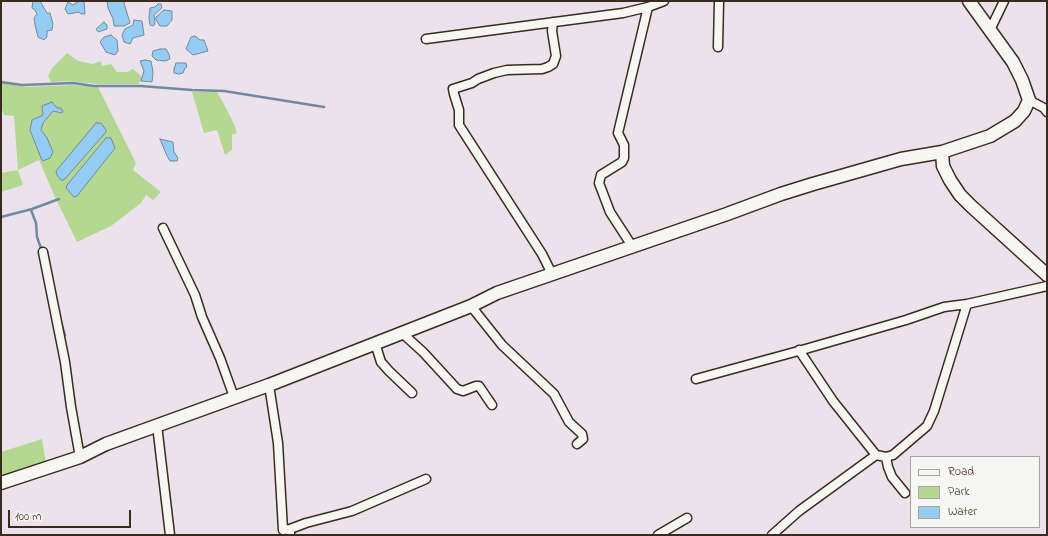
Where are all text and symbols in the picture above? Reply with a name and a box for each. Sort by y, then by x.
legend [910,456,1040,528]
text: Road [948,463,974,481]
text: Park [948,483,970,501]
scale bar [10,502,133,528]
text: Water [948,503,977,521]
text: 100 m [15,508,42,526]

